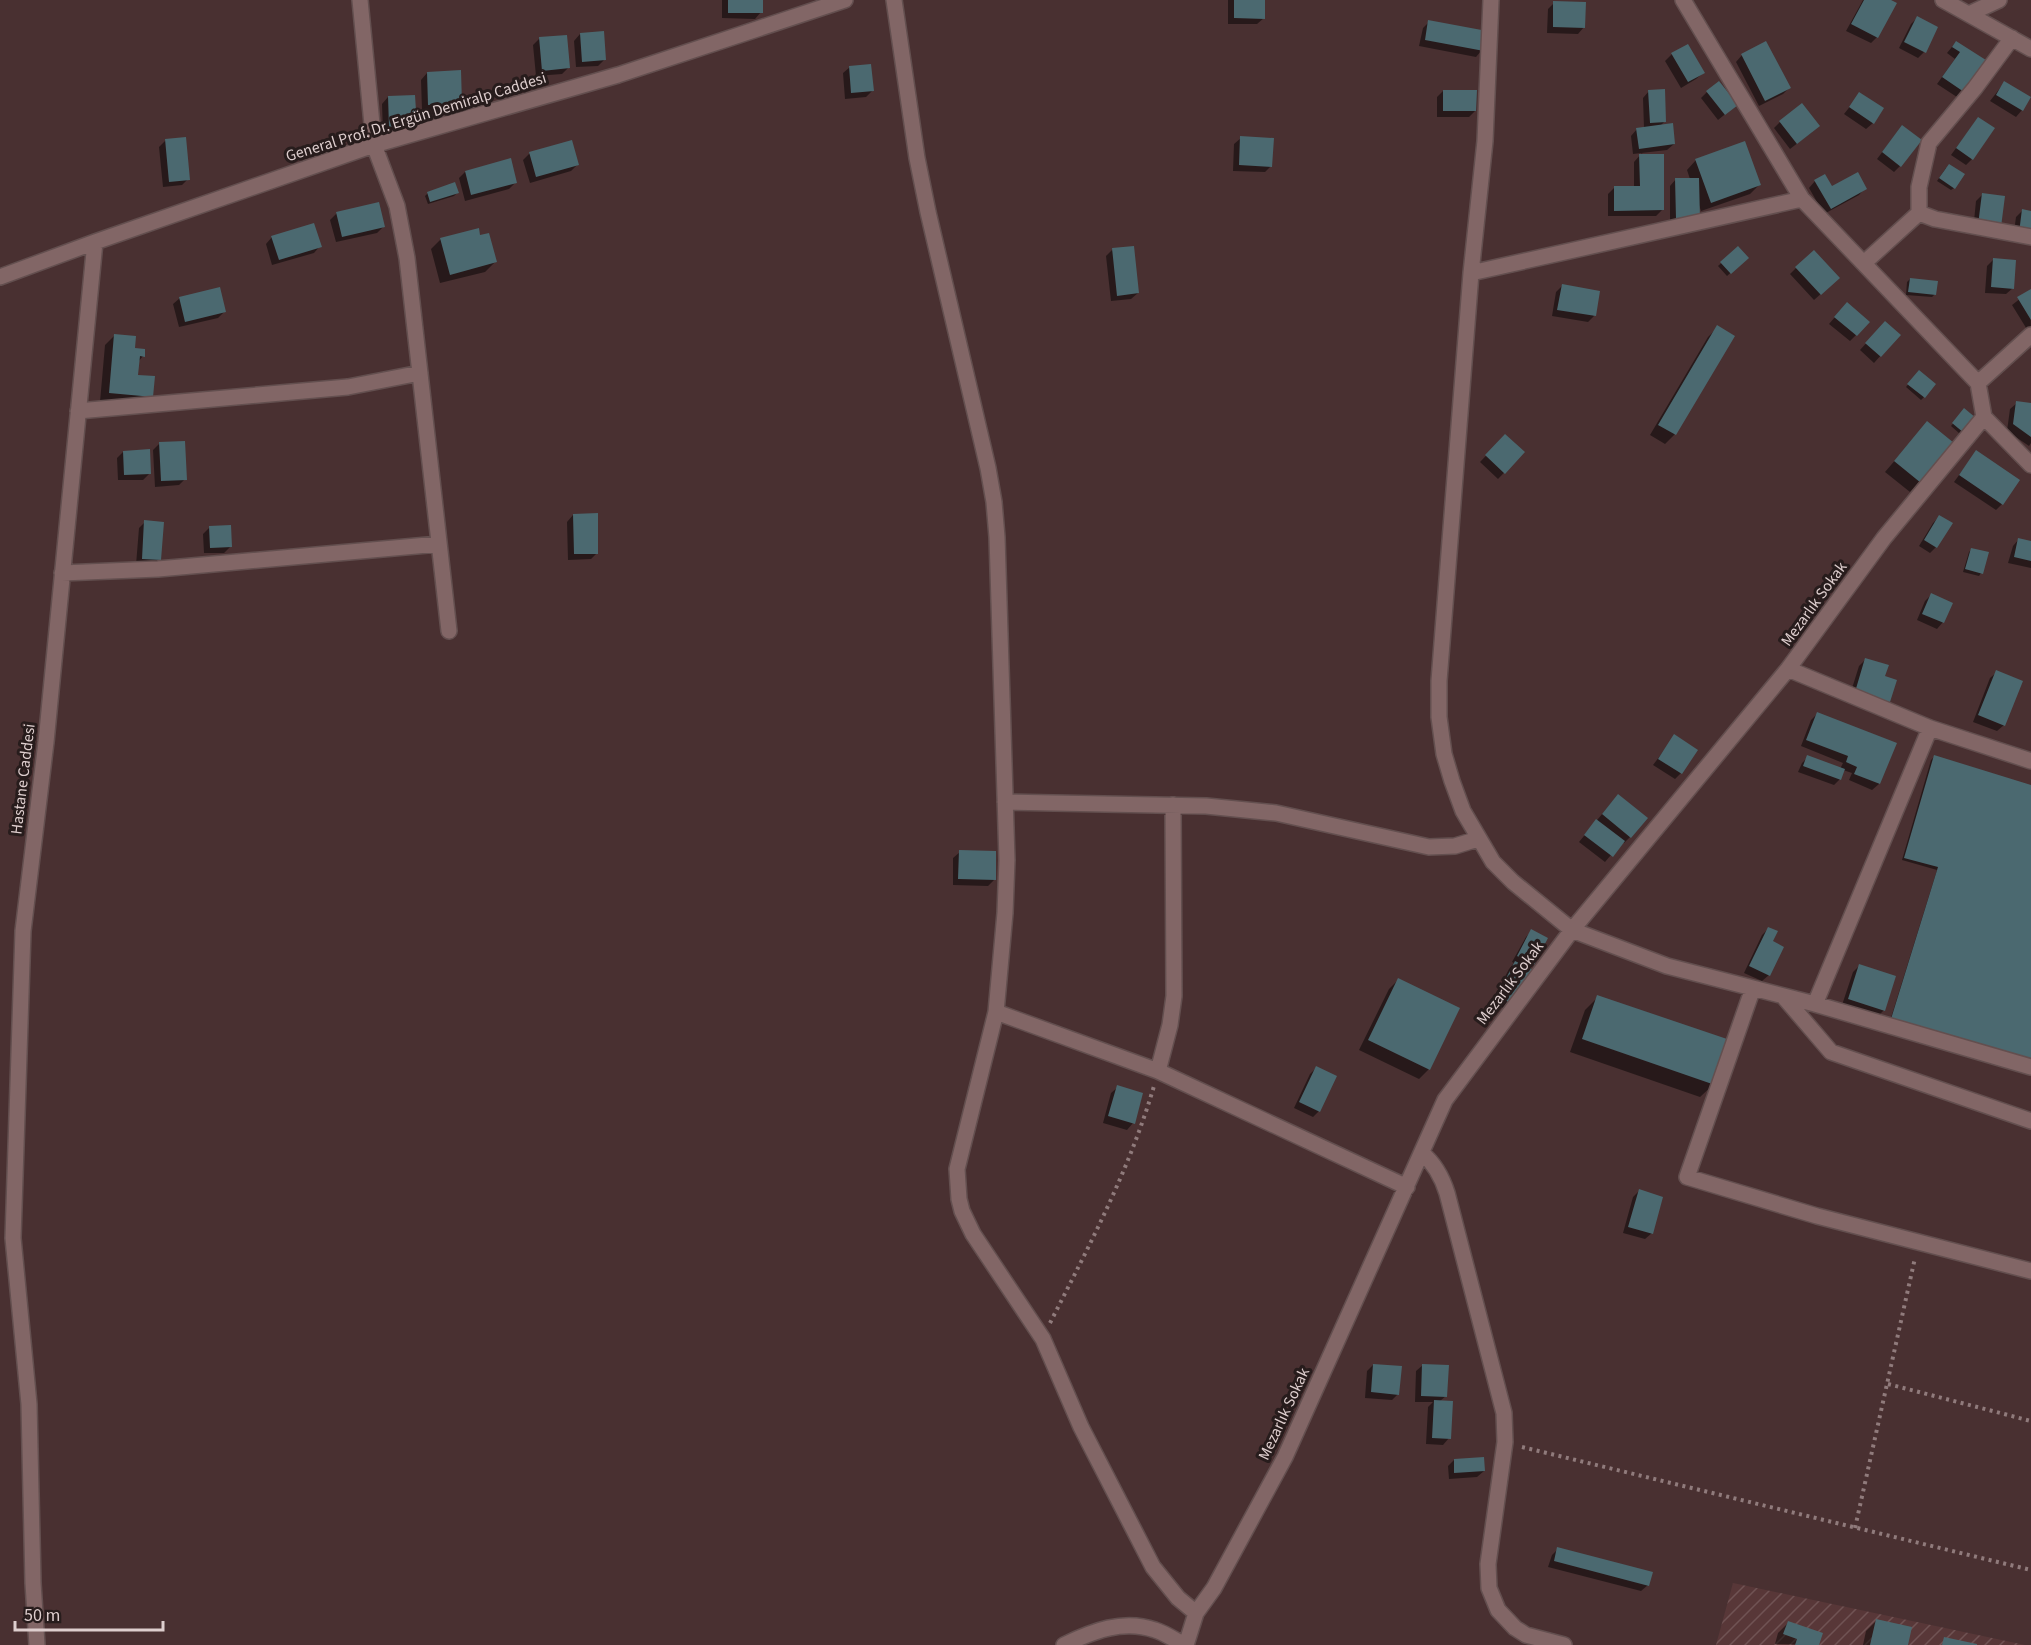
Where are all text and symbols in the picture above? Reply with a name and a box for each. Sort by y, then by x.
street label: General Prof. Dr. Ergün Demiralp Caddesi [283,67,549,167]
street label: Mezarlık Sokak [1776,557,1852,651]
street label: Hastane Caddesi [5,722,41,836]
street label: Mezarlık Sokak [1471,936,1549,1029]
street label: Mezarlık Sokak [1253,1364,1315,1464]
scale bar [15,1594,164,1632]
text: 50 m [24,1603,60,1628]

